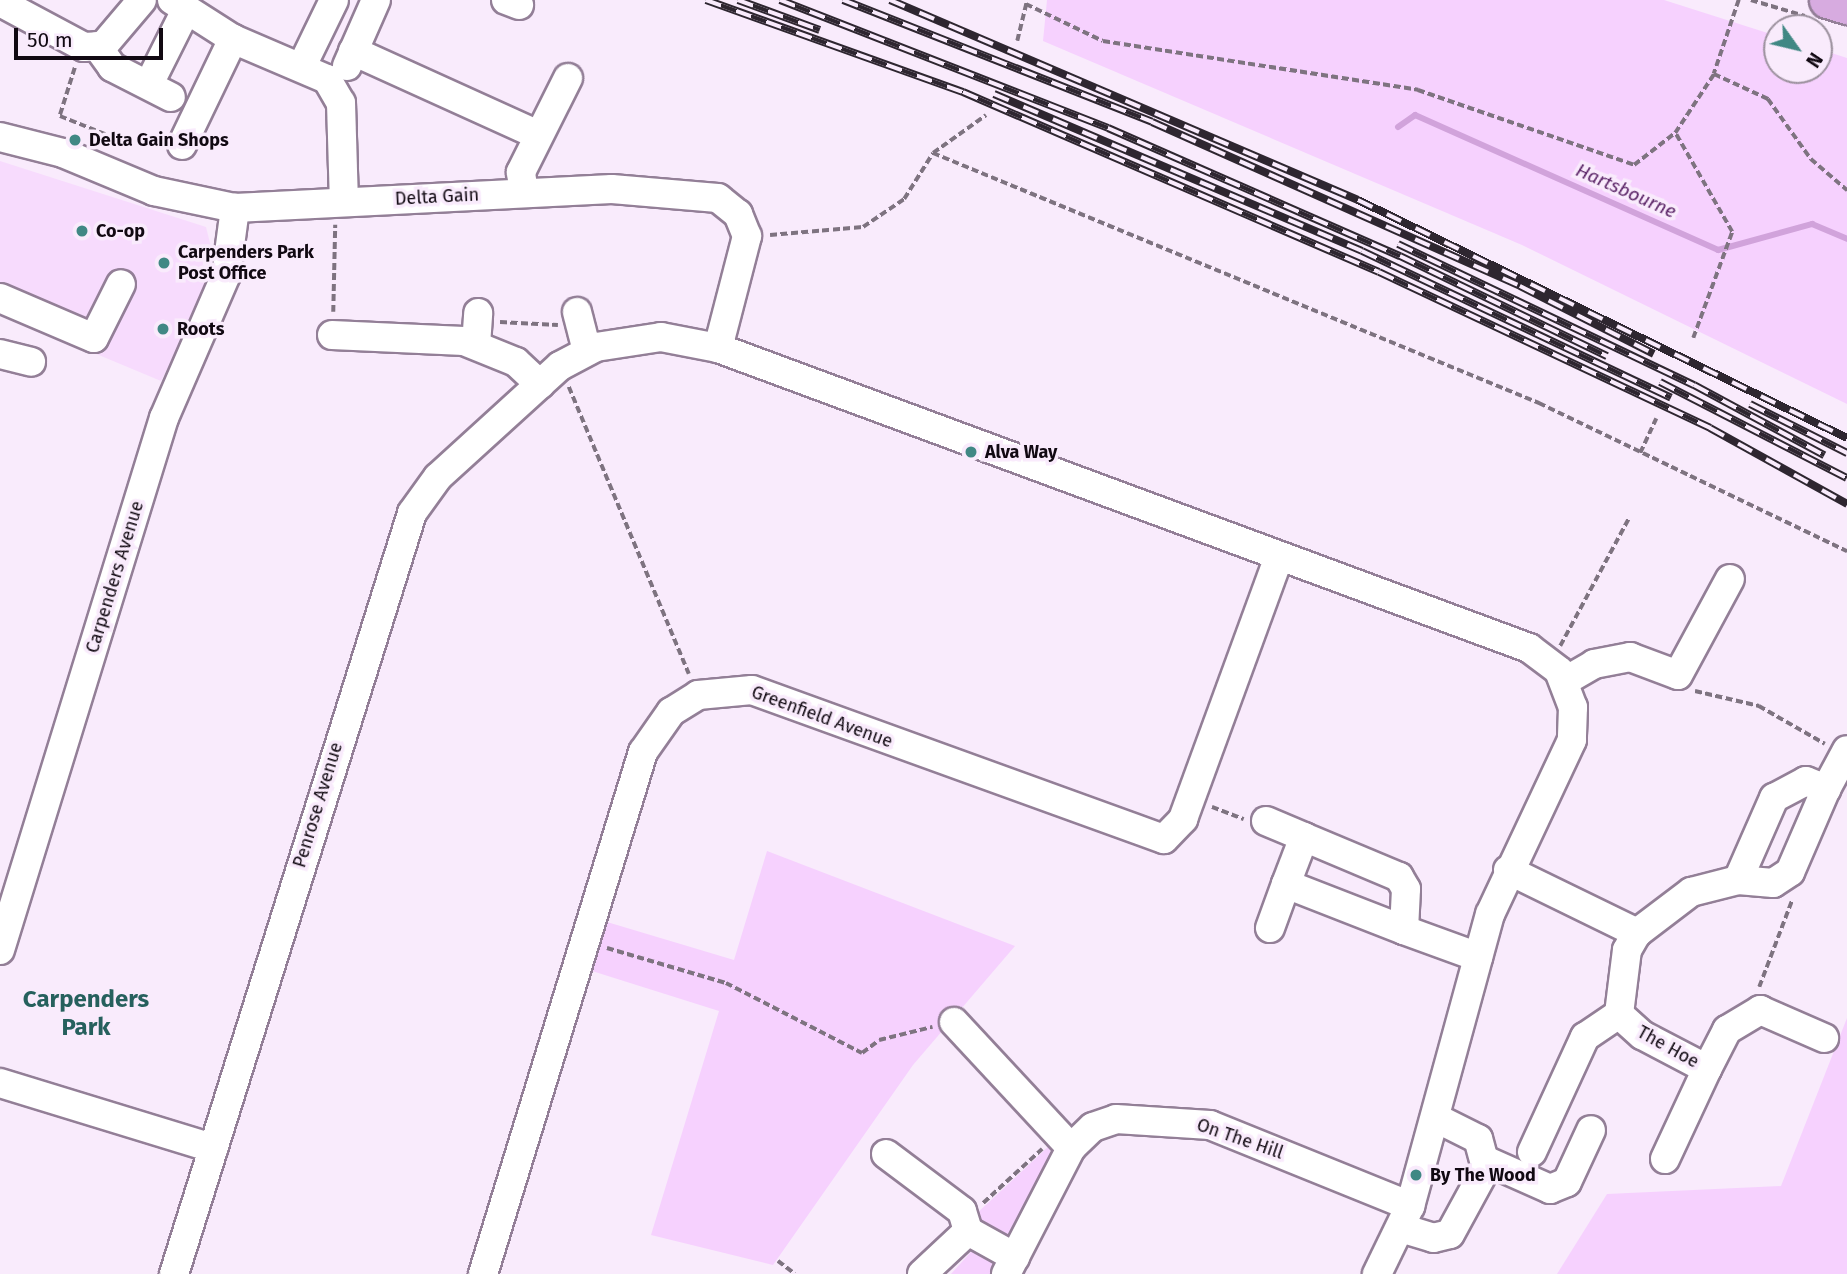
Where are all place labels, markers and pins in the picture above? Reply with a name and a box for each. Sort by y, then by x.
place label: Delta Gain Shops [89,129,229,151]
marker: Delta Gain Shops [67,132,83,148]
place label: Co-op [96,220,145,242]
marker: Co-op [74,223,90,239]
place label: Carpenders Park Post Office [178,242,314,284]
marker: Carpenders Park Post Office [156,255,172,271]
place label: Roots [177,318,225,340]
marker: Roots [155,321,171,337]
place label: Alva Way [985,441,1057,463]
marker: Alva Way [963,444,979,460]
place label: By The Wood [1430,1164,1536,1186]
marker: By The Wood [1408,1167,1424,1183]

